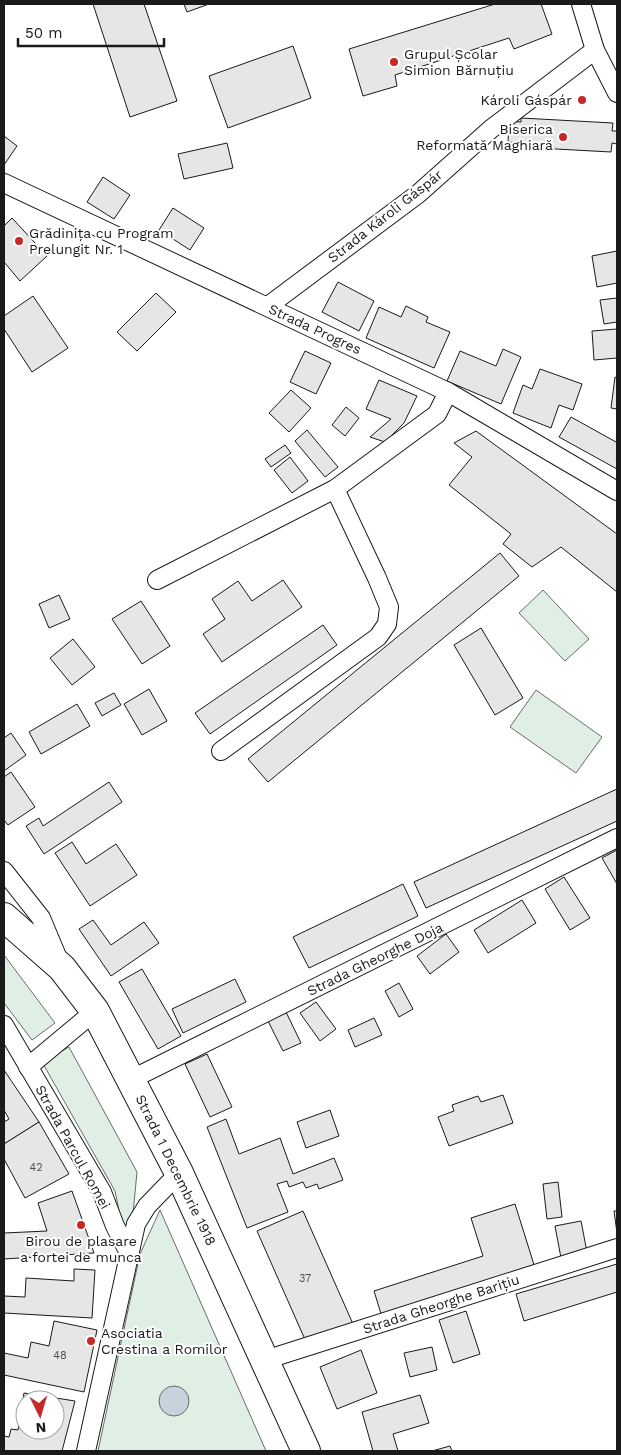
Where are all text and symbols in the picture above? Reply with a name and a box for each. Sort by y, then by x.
scale bar [18,15,164,47]
text: 50 m [25,24,62,42]
place label: Grupul Școlar Simion Bărnuțiu [404,46,514,79]
marker: Grupul Școlar Simion Bărnuțiu [388,56,400,68]
place label: Károli Gáspár [481,92,572,108]
marker: Károli Gáspár [576,94,588,106]
place label: Biserica Reformată Maghiară [416,121,553,153]
marker: Biserica Reformată Maghiară [557,131,569,143]
street label: Strada Károli Gáspár [325,166,446,266]
place label: Grădinița cu Program Prelungit Nr. 1 [29,225,174,257]
marker: Grădinița cu Program Prelungit Nr. 1 [13,235,25,247]
street label: Strada Progres [266,301,364,357]
street label: Strada Gheorghe Doja [304,919,446,999]
street label: Strada Parcul Romei [32,1082,114,1212]
street label: Strada 1 Decembrie 1918 [132,1092,220,1248]
house number: 42 [29,1161,43,1174]
marker: Birou de plasare a fortei de munca [75,1219,87,1231]
place label: Birou de plasare a fortei de munca [20,1233,142,1265]
street label: Strada Gheorghe Barițiu [361,1271,522,1338]
house number: 37 [299,1272,311,1285]
place label: Asociatia Crestina a Romilor [101,1325,228,1357]
marker: Asociatia Crestina a Romilor [85,1335,97,1347]
house number: 48 [53,1349,67,1362]
north arrow [15,1390,65,1440]
text: N [35,1420,47,1436]

